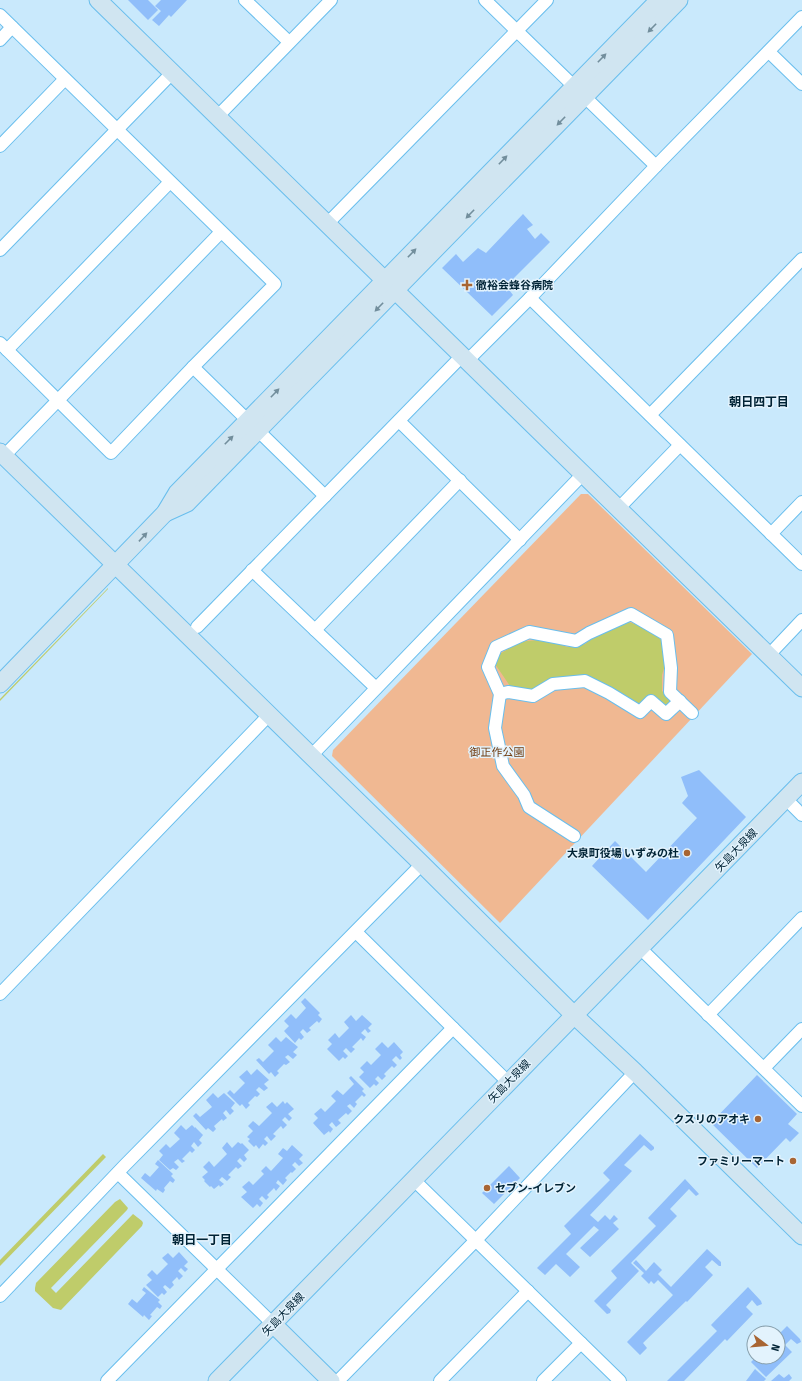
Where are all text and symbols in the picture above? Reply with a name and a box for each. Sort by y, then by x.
one-way arrow [647,23,656,33]
one-way arrow [597,53,607,63]
one-way arrow [556,116,566,126]
one-way arrow [498,155,508,165]
one-way arrow [465,209,475,219]
one-way arrow [407,248,417,258]
marker: 徹裕会蜂谷病院 [461,279,473,291]
place label: 徹裕会蜂谷病院 [475,279,553,292]
one-way arrow [375,302,384,312]
one-way arrow [271,388,280,398]
district label: 朝日四丁目 [729,395,789,409]
one-way arrow [224,435,234,445]
one-way arrow [138,531,147,542]
park label: 御正作公園 [469,746,525,759]
street label: 矢島大泉線 [713,826,760,875]
place label: 大泉町役場 いずみの杜 [567,847,679,860]
marker: 大泉町役場 いずみの杜 [682,848,692,858]
street label: 矢島大泉線 [486,1057,533,1106]
place label: クスリのアオキ [673,1113,750,1126]
marker: クスリのアオキ [753,1114,763,1124]
place label: ファミリーマート [697,1155,785,1168]
marker: ファミリーマート [788,1156,798,1166]
place label: セブン-イレブン [495,1182,576,1195]
marker: セブン-イレブン [482,1183,492,1193]
district label: 朝日一丁目 [172,1233,232,1247]
street label: 矢島大泉線 [260,1290,307,1339]
north arrow [746,1325,786,1365]
text: N [768,1343,782,1353]

